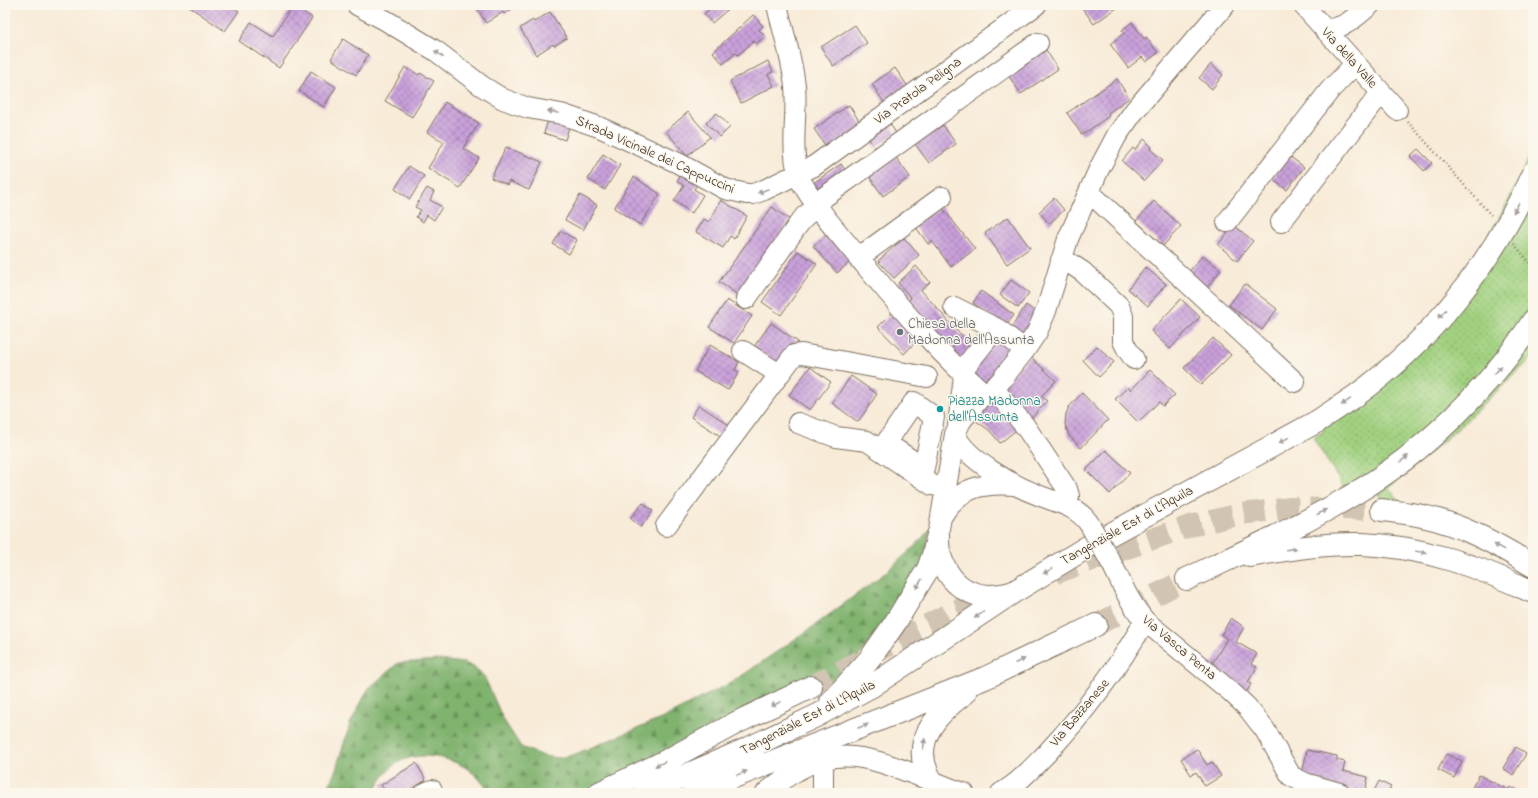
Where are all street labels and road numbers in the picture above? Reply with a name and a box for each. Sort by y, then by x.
street label: Via della Valle [1315,22,1383,94]
street label: Via Pratola Peligna [869,52,967,132]
street label: Strada Vicinale dei Cappuccini [572,110,738,200]
street label: Tangenziale Est di L'Aquila [1057,481,1198,572]
street label: Via Vasca Penta [1136,610,1221,686]
street label: Via Bazzanese [1044,674,1115,753]
street label: Tangenziale Est di L'Aquila [737,675,880,762]

